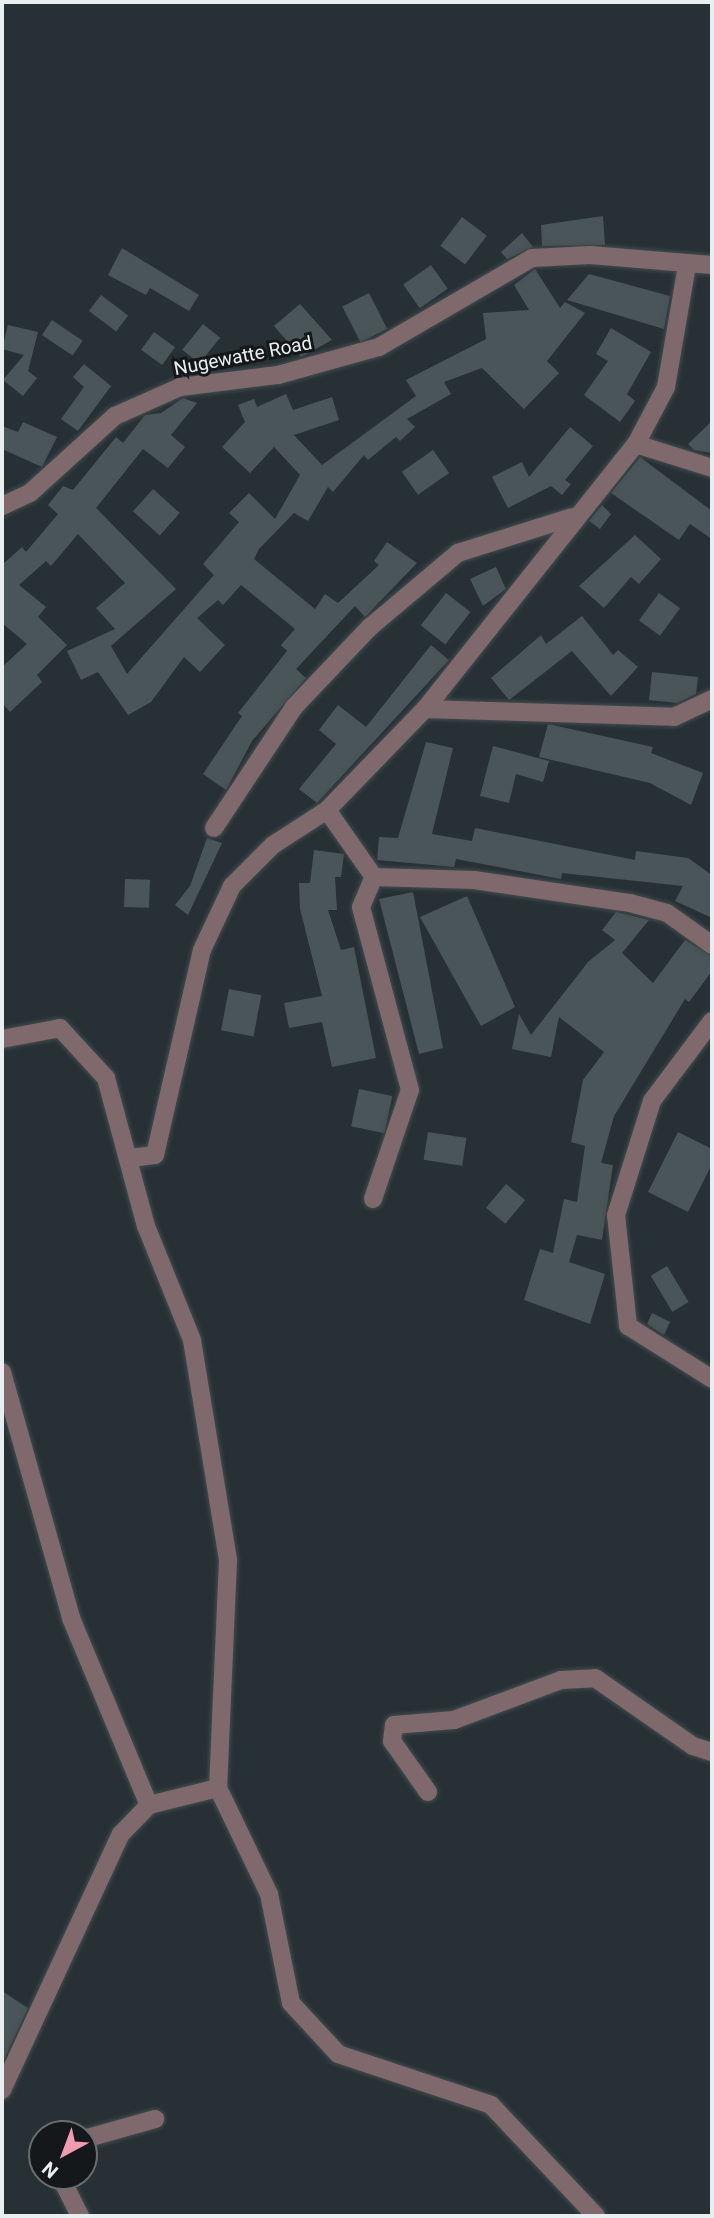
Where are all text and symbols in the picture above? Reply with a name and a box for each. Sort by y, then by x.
street label: Nugewatte Road [172,331,314,381]
north arrow [28,2120,98,2190]
text: N [38,2157,63,2183]

